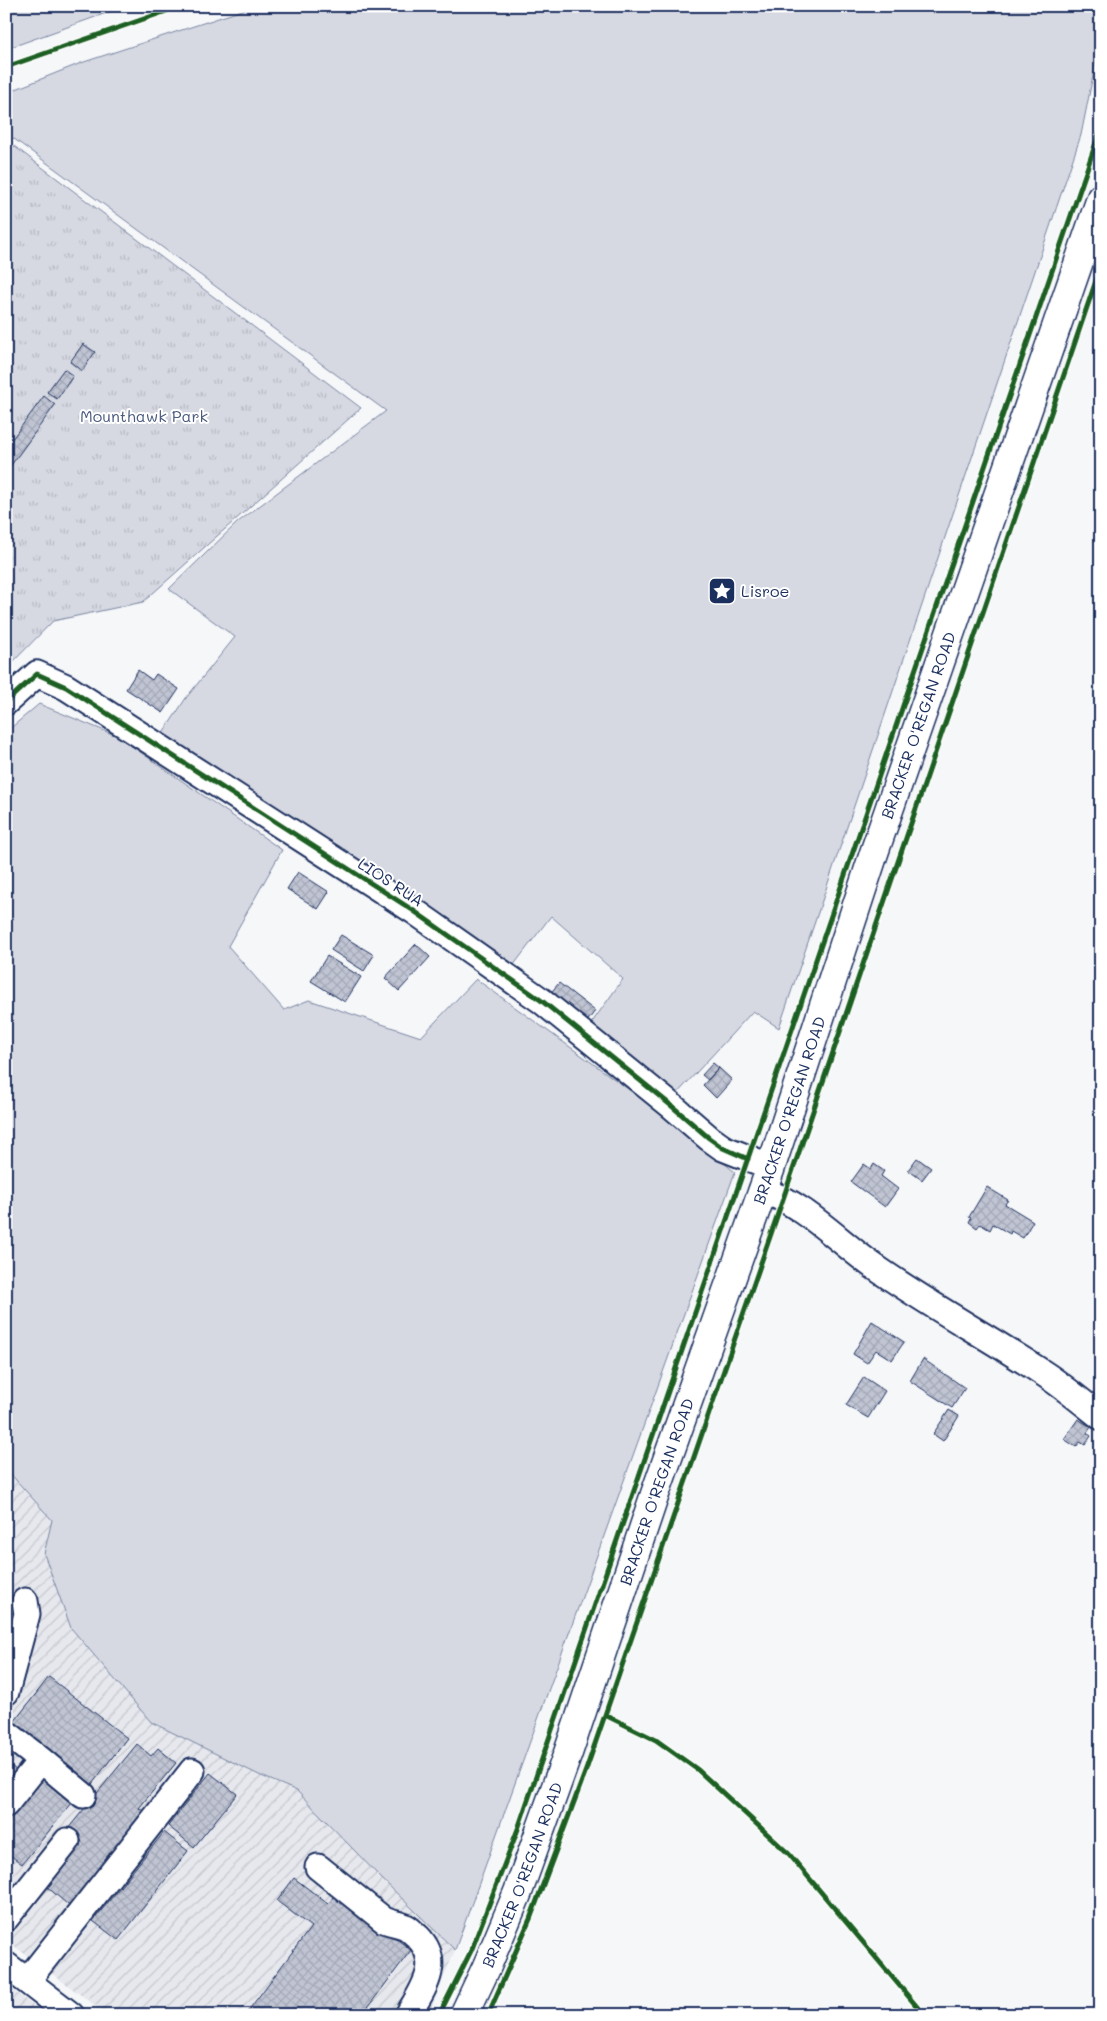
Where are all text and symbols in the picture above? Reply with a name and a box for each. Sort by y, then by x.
park label: Mounthawk Park [80,405,208,426]
place icon: Lisroe [707,576,737,606]
place label: Lisroe [741,580,790,601]
street label: BRACKER O'REGAN ROAD [876,629,960,821]
street label: LIOS RUA [354,853,428,911]
street label: BRACKER O'REGAN ROAD [748,1013,830,1207]
street label: BRACKER O'REGAN ROAD [614,1395,698,1588]
street label: BRACKER O'REGAN ROAD [477,1779,567,1970]

